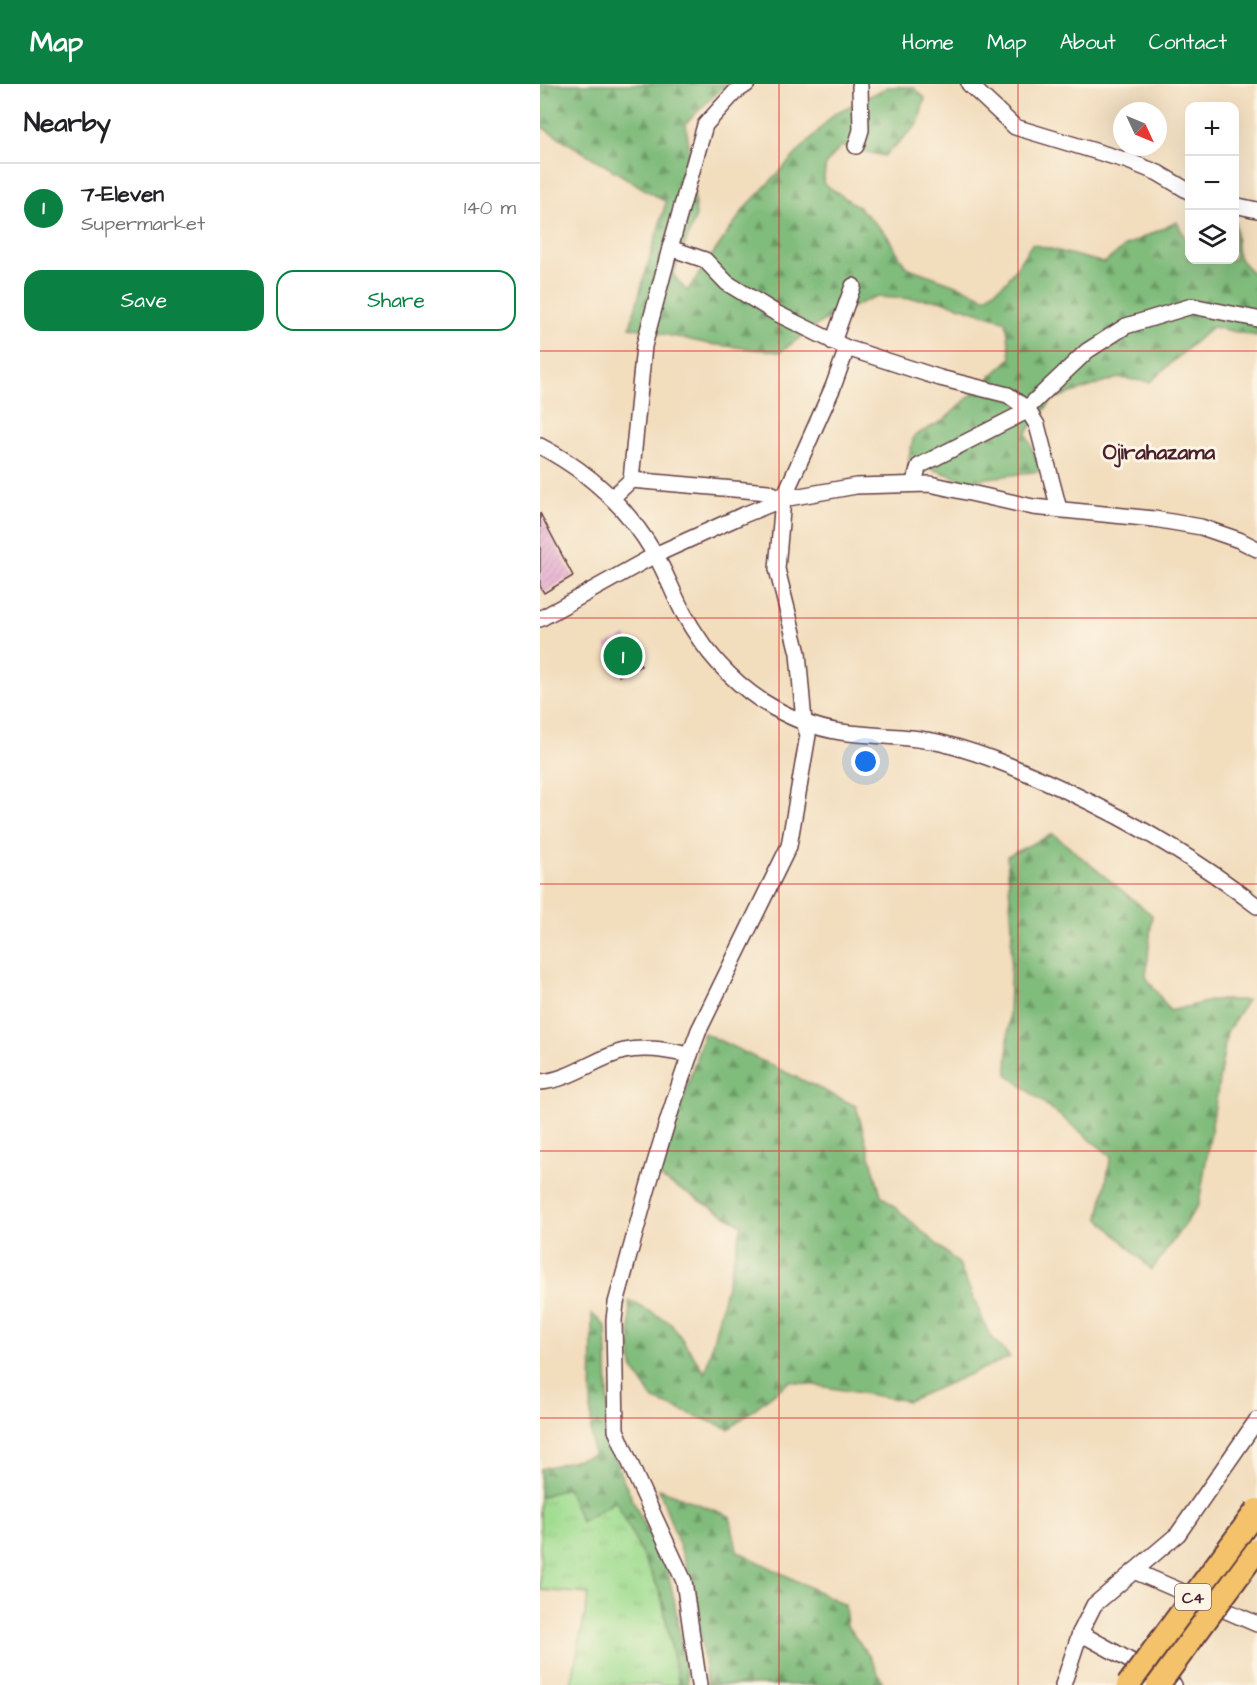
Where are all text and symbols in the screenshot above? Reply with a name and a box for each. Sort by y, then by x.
text: Map [30,23,83,62]
text: Home [902,28,954,57]
text: Map [987,28,1027,57]
text: About [1060,28,1116,57]
text: Contact [1149,28,1227,57]
north arrow [1113,102,1167,156]
map controls [1185,102,1239,264]
button: + [1185,102,1239,156]
text: Nearby [24,105,111,141]
button: − [1185,156,1239,210]
text: 7-Eleven [81,179,164,210]
text: 1 [42,194,45,222]
text: 140 m [464,194,516,222]
text: Supermarket [81,210,205,238]
button: layers [1185,210,1239,264]
button: Save [24,270,264,331]
button: Share [276,270,516,331]
district label: Ojirahazama [1103,438,1216,468]
pin: 1 [604,634,643,678]
your location [851,747,880,776]
road number: C4 [1175,1584,1211,1610]

